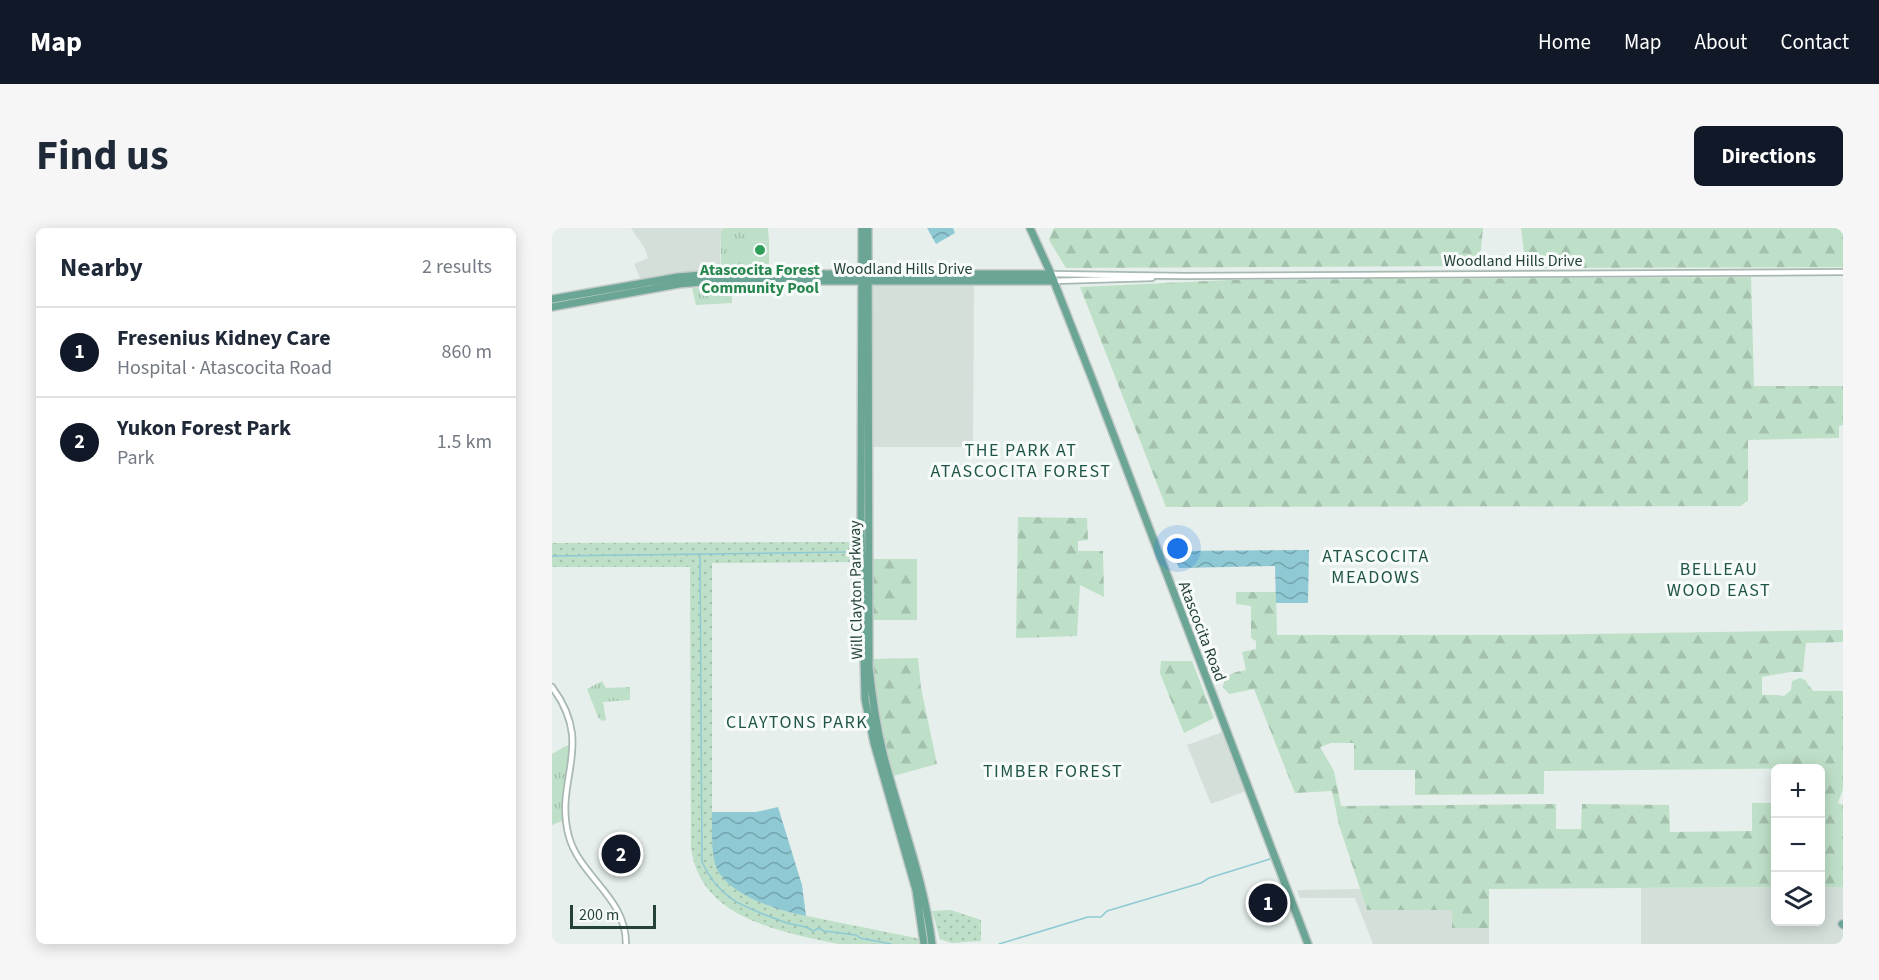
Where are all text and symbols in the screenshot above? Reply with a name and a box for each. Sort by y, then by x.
text: Map [30,22,82,62]
text: Home [1538,27,1591,57]
text: Map [1624,27,1662,57]
text: About [1695,27,1747,57]
text: Contact [1780,27,1849,57]
text: Find us [36,126,169,186]
button: Directions [1694,126,1843,186]
marker: Atascocita Forest Community Pool [753,243,767,257]
text: Nearby [60,249,143,286]
street label: Woodland Hills Drive [1444,250,1583,272]
text: 2 results [422,253,492,281]
street label: Woodland Hills Drive [834,258,973,280]
place label: Atascocita Forest Community Pool [699,259,820,299]
text: Fresenius Kidney Care [117,322,331,354]
text: 1 [74,338,85,366]
text: 860 m [442,338,492,366]
text: Hospital · Atascocita Road [117,354,332,382]
text: Yukon Forest Park [117,412,291,444]
text: 2 [74,428,85,456]
text: 1.5 km [437,428,492,456]
district label: THE PARK AT ATASCOCITA FOREST [931,438,1111,484]
text: Park [117,444,154,472]
street label: Will Clayton Parkway [844,520,868,660]
your location [1163,534,1192,563]
district label: ATASCOCITA MEADOWS [1322,544,1430,590]
district label: BELLEAU WOOD EAST [1667,557,1771,603]
street label: Atascocita Road [1173,578,1231,685]
district label: CLAYTONS PARK [726,710,868,735]
district label: TIMBER FOREST [983,759,1123,784]
map controls [1771,764,1825,926]
button: + [1771,764,1825,818]
button: − [1771,818,1825,872]
pin: 2 [602,832,640,876]
button: layers [1771,872,1825,926]
pin: 1 [1248,880,1288,926]
scale bar [570,902,656,930]
text: 200 m [579,904,619,926]

